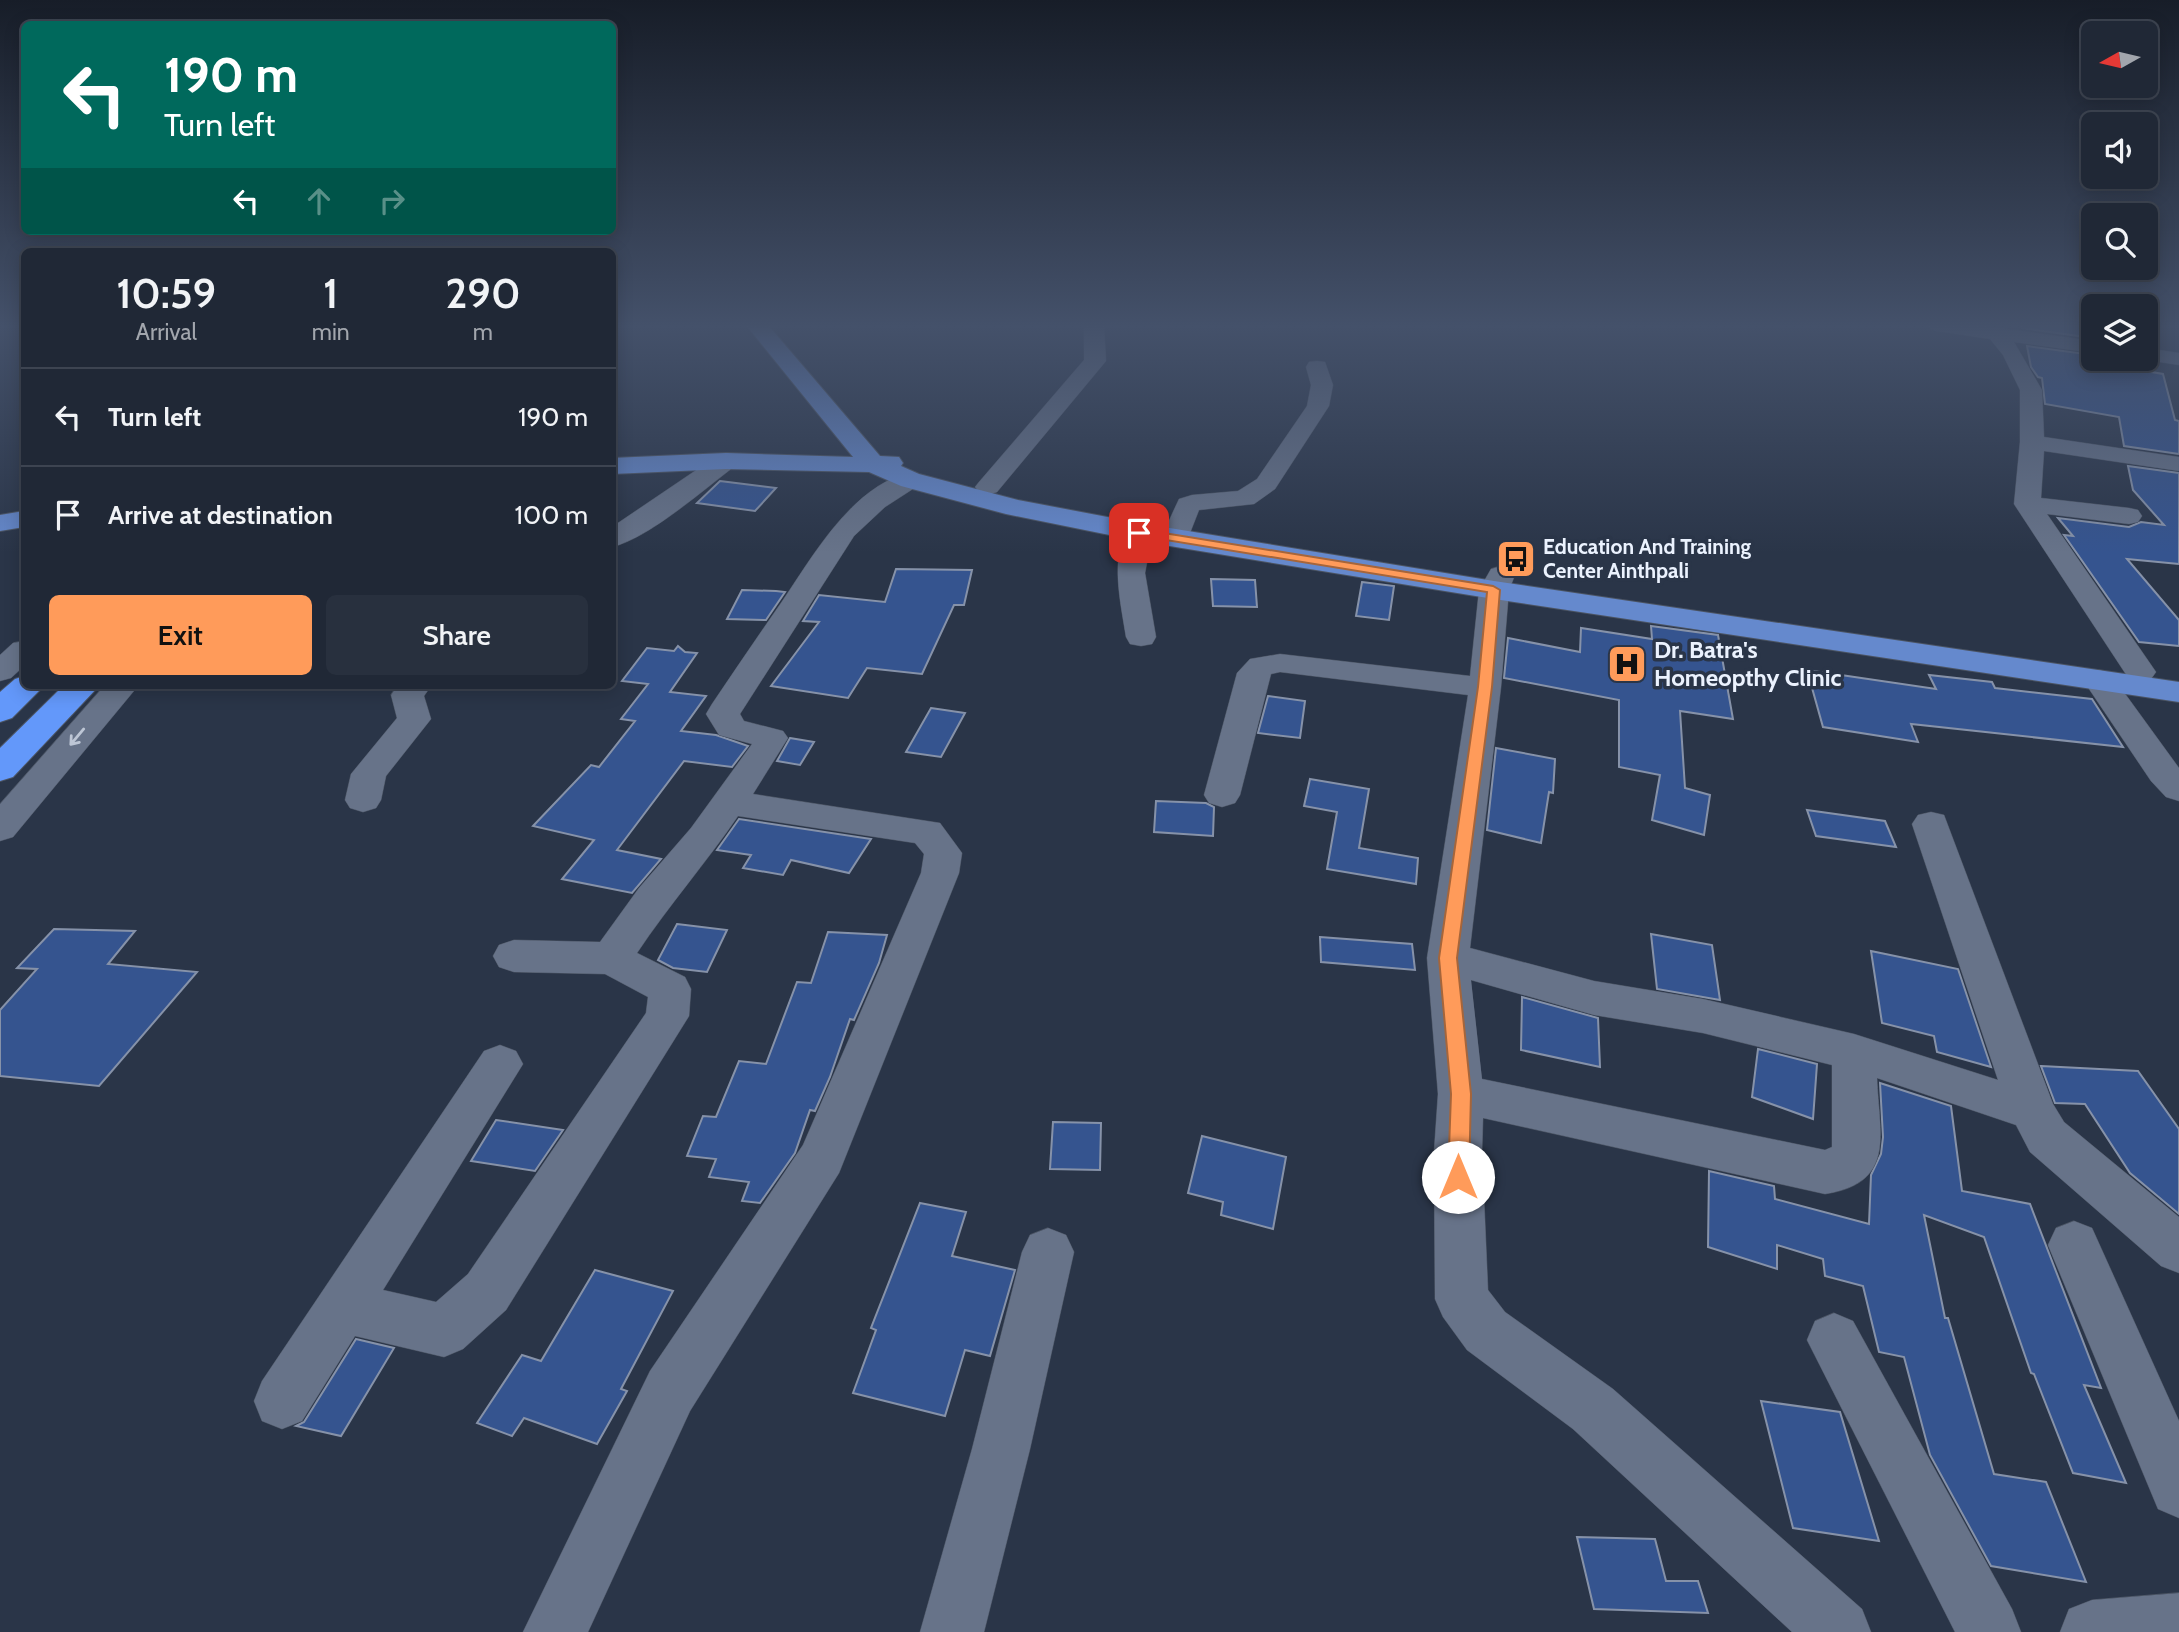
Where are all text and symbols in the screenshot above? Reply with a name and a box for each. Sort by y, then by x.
north arrow [2081,21,2158,98]
map controls [2081,21,2158,371]
text: 190 m [164,45,298,104]
icon: left [49,49,140,140]
text: Turn left [164,105,275,144]
button: sound [2081,112,2158,189]
icon: left [227,182,265,220]
icon: ahead [300,182,338,220]
icon: right [373,182,411,220]
button: search [2081,203,2158,280]
text: 10:59 [116,267,216,319]
text: 1 [323,267,338,319]
text: 290 [445,267,521,319]
button: layers [2081,294,2158,371]
text: Arrival [136,318,197,346]
text: min [312,318,350,346]
text: m [473,318,493,346]
icon: left [49,398,87,436]
text: Turn left [108,401,201,433]
text: 190 m [518,401,588,433]
icon: arrive [49,496,87,534]
text: Arrive at destination [108,499,333,531]
text: 100 m [515,499,588,531]
pin [1109,503,1169,563]
icon: arrive [1120,514,1158,552]
place label: Education And Training Center Ainthpali [1543,534,1752,583]
bus stop icon: Education And Training Center Ainthpali [1495,538,1537,580]
button: Exit [49,595,312,675]
button: Share [326,595,588,675]
place label: Dr. Batra's Homeopthy Clinic [1654,635,1841,692]
hospital icon: Dr. Batra's Homeopthy Clinic [1606,643,1648,685]
one-way arrow [69,728,85,746]
position arrow [1421,1140,1495,1214]

